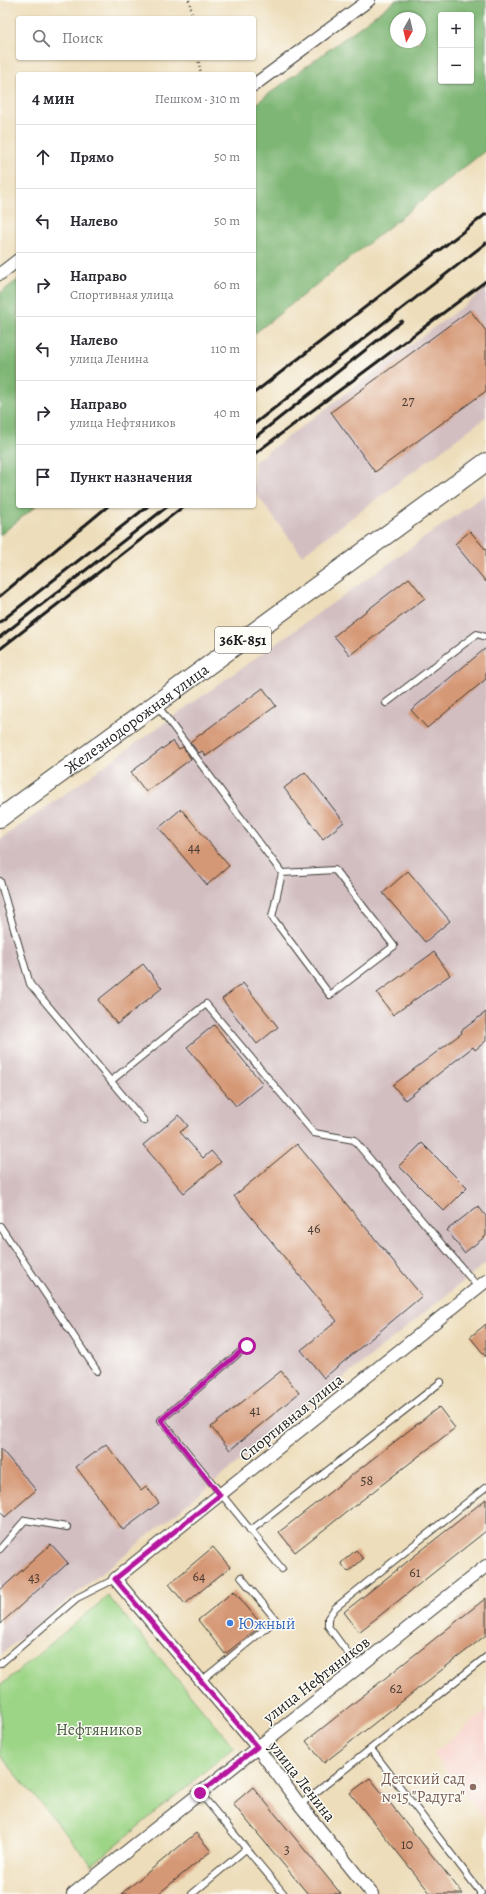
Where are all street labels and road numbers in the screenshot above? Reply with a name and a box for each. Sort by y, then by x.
road number: 36К-851 [215,627,271,653]
street label: Железнодорожная улица [60,658,214,779]
street label: Спортивная улица [235,1369,349,1467]
street label: улица Нефтяников [258,1631,375,1729]
street label: улица Ленина [263,1736,341,1827]

